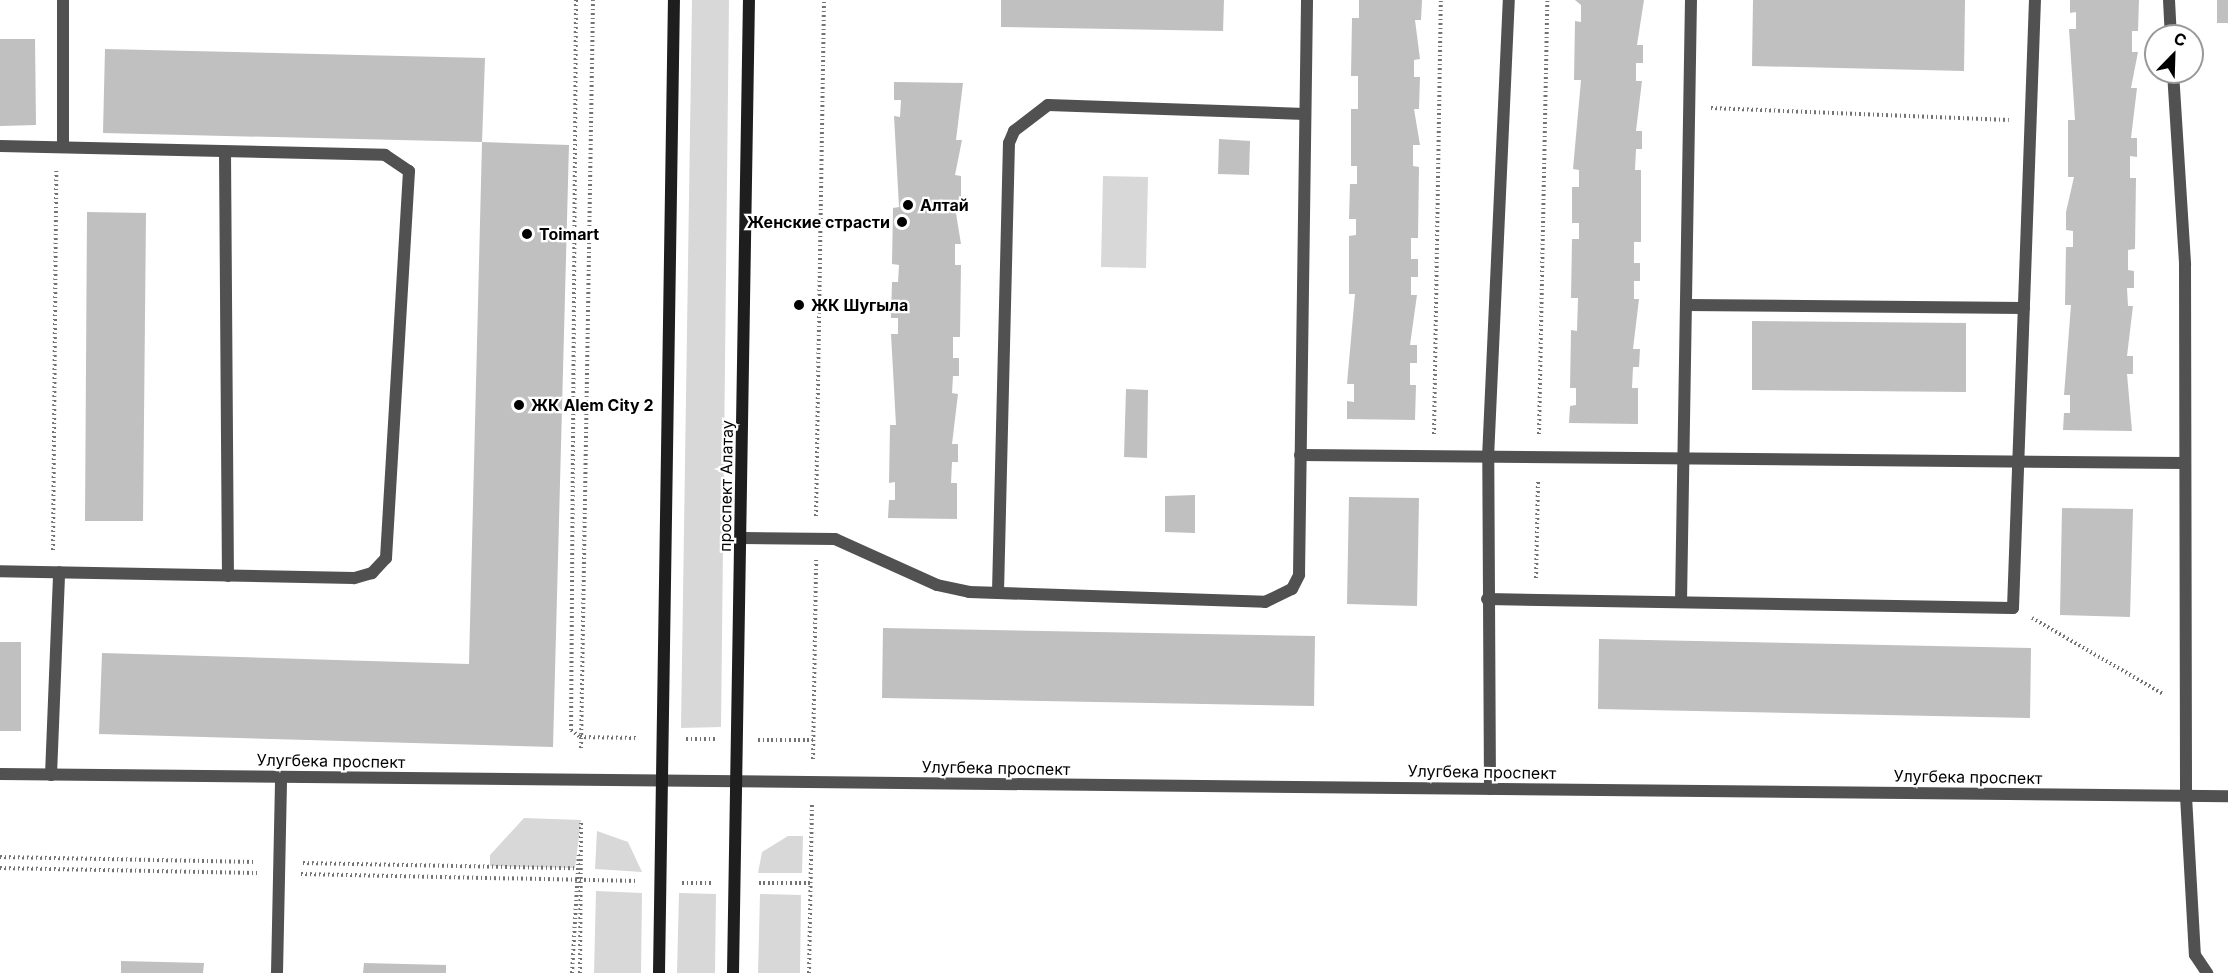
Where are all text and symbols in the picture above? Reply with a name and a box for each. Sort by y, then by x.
north arrow [2144,24,2204,84]
text: С [2171,28,2190,51]
place label: Алтай [920,195,969,215]
marker: Алтай [901,198,915,212]
place label: Женские страсти [747,212,890,232]
marker: Женские страсти [895,215,909,229]
place label: Toimart [539,224,599,244]
marker: Toimart [520,227,534,241]
place label: ЖК Шугыла [811,295,908,315]
marker: ЖК Шугыла [792,298,806,312]
place label: ЖК Alem City 2 [531,395,653,415]
marker: ЖК Alem City 2 [512,398,526,412]
street label: проспект Алатау [715,420,737,552]
street label: Улугбека проспект [256,750,406,772]
street label: Улугбека проспект [921,757,1071,779]
street label: Улугбека проспект [1407,761,1557,783]
street label: Улугбека проспект [1893,766,2043,788]

